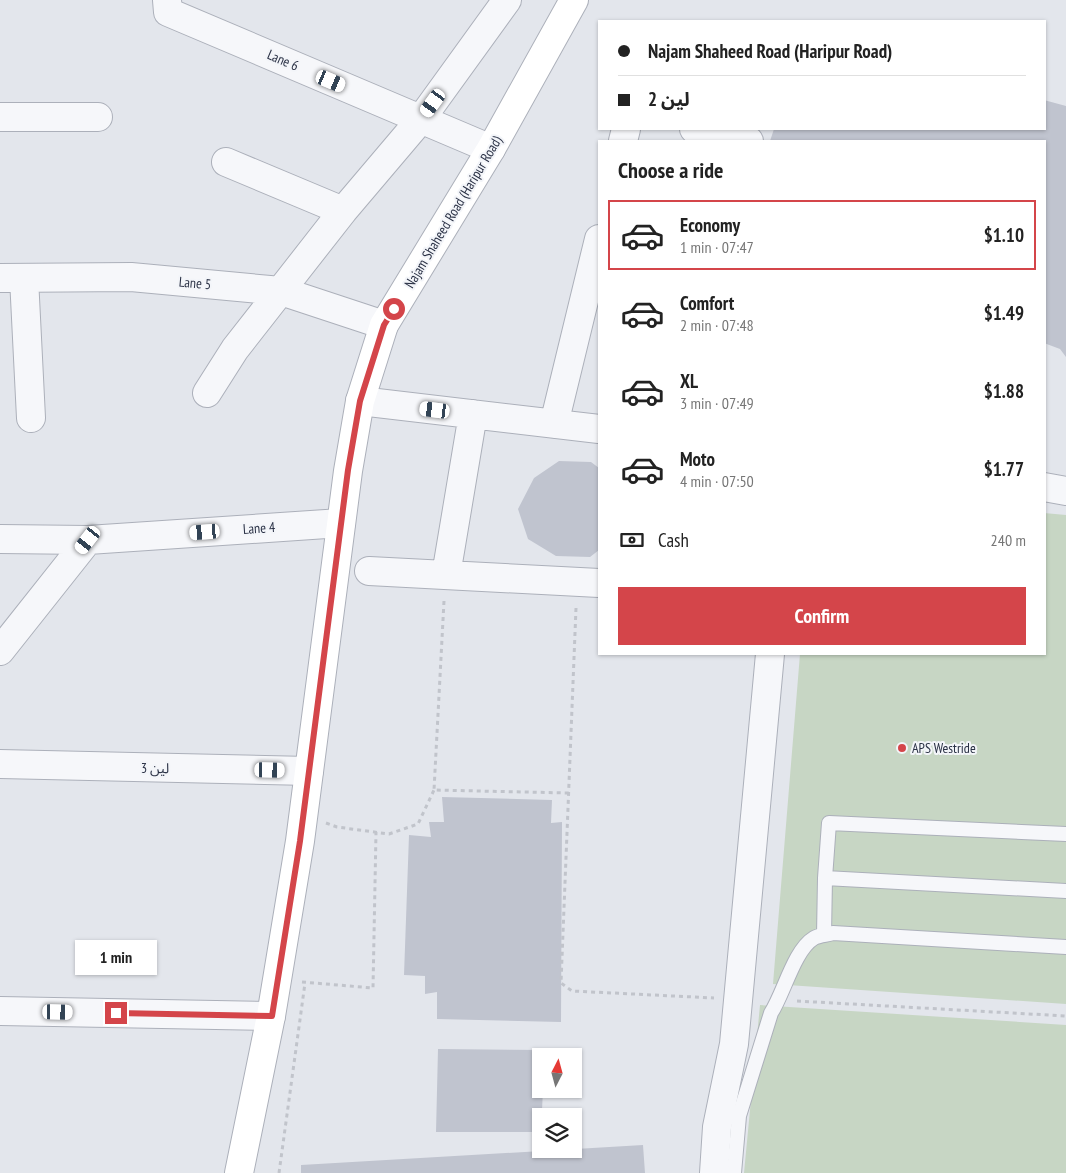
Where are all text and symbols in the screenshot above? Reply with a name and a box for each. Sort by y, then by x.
text: Najam Shaheed Road (Haripur Road) [648,39,892,63]
street label: Lane 6 [265,45,301,75]
car [314,68,347,94]
car [418,86,447,120]
text: لین 2 [648,87,690,111]
street label: Najam Shaheed Road (Haripur Road) [400,132,506,291]
text: Choose a ride [618,156,723,184]
icon: car [620,213,665,258]
text: Economy [680,213,740,237]
text: $1.10 [984,223,1024,247]
text: 1 min · 07:47 [680,237,754,257]
street label: Lane 5 [178,273,212,293]
icon: car [620,291,665,336]
text: Comfort [680,291,734,315]
route start [383,298,405,320]
text: $1.49 [984,301,1024,325]
text: 2 min · 07:48 [680,315,754,335]
icon: car [620,369,665,414]
text: XL [680,369,698,393]
text: $1.88 [984,379,1024,403]
text: 3 min · 07:49 [680,393,754,413]
car [419,401,450,419]
icon: car [620,447,665,492]
text: Moto [680,447,715,471]
text: $1.77 [984,457,1024,481]
text: 4 min · 07:50 [680,471,754,491]
street label: Lane 4 [242,518,276,538]
car [189,523,220,541]
car [72,524,103,556]
icon: cash [618,526,646,554]
text: Cash [658,528,689,552]
text: 240 m [991,530,1026,550]
button: Confirm [618,587,1026,645]
place label: APS Westride [912,739,976,757]
marker: APS Westride [896,742,908,754]
street label: لین 3 [141,759,169,777]
car [254,762,285,778]
callout: 1 min [75,940,157,976]
text: 1 min [100,947,132,967]
route end [105,1002,127,1024]
car [42,1004,73,1020]
north arrow [532,1048,582,1098]
map controls [532,1048,582,1158]
button: layers [532,1108,582,1158]

